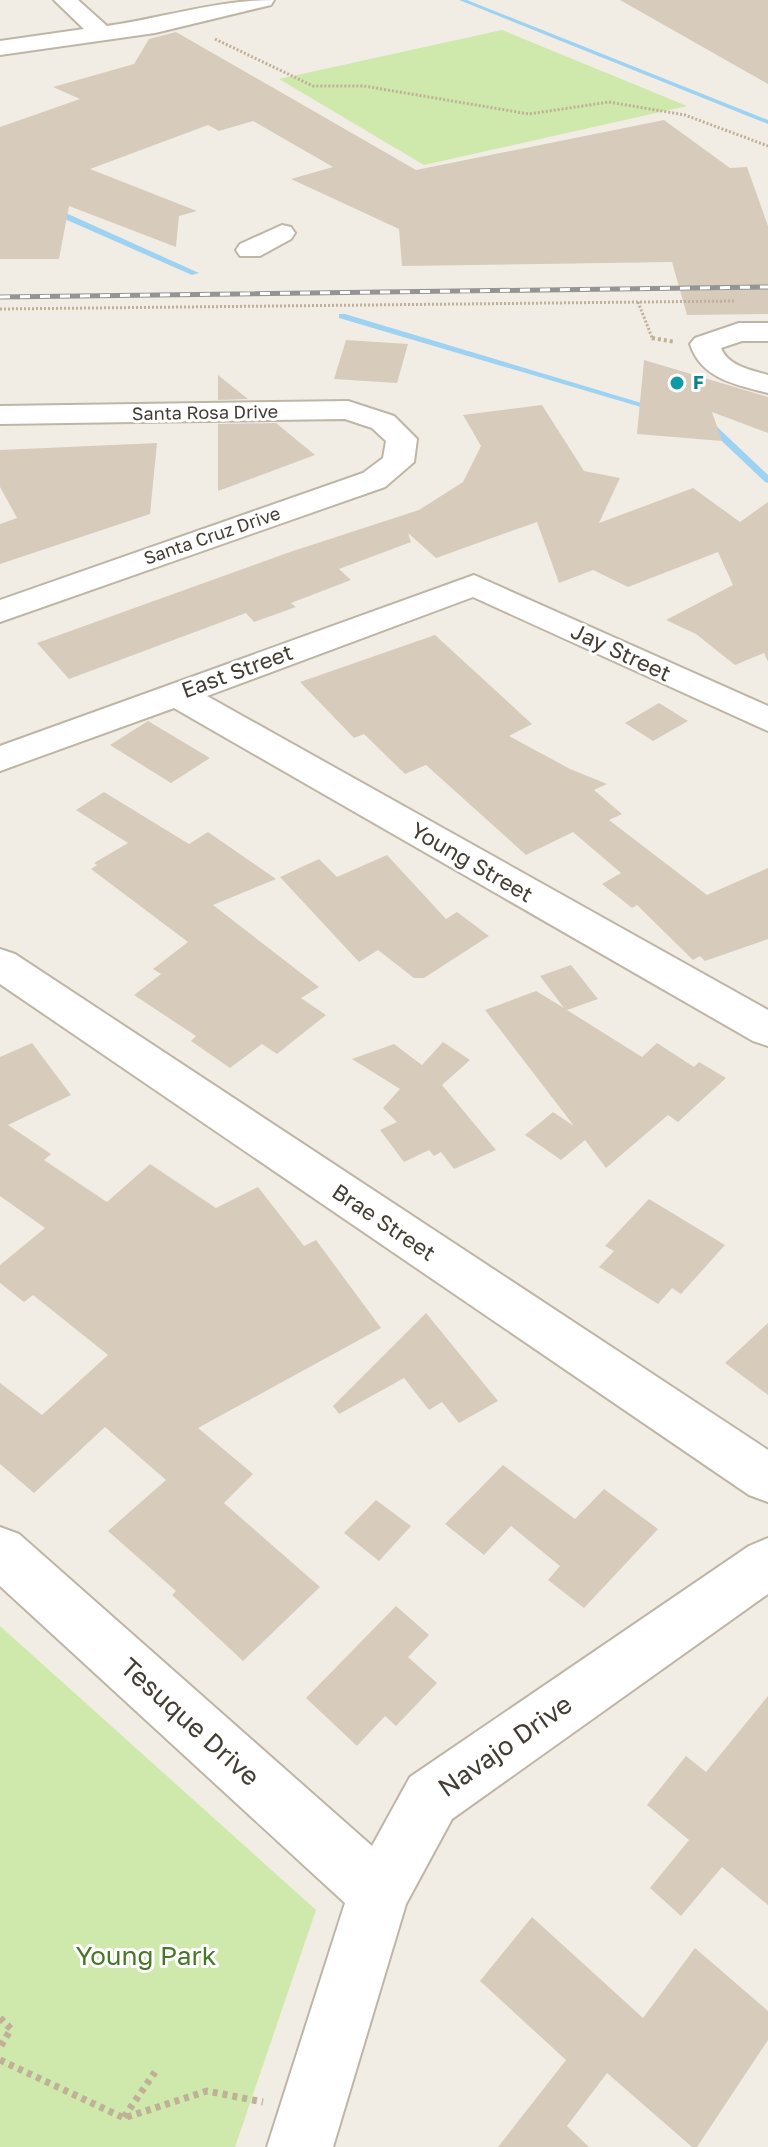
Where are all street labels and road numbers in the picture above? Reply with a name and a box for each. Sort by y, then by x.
street label: Santa Rosa Drive [132,400,278,424]
street label: Santa Cruz Drive [141,501,283,569]
street label: Jay Street [567,617,675,686]
street label: East Street [177,638,296,703]
street label: Young Street [406,816,538,907]
street label: Brae Street [327,1177,441,1266]
street label: Tesuque Drive [115,1651,266,1792]
street label: Navajo Drive [432,1688,577,1803]

